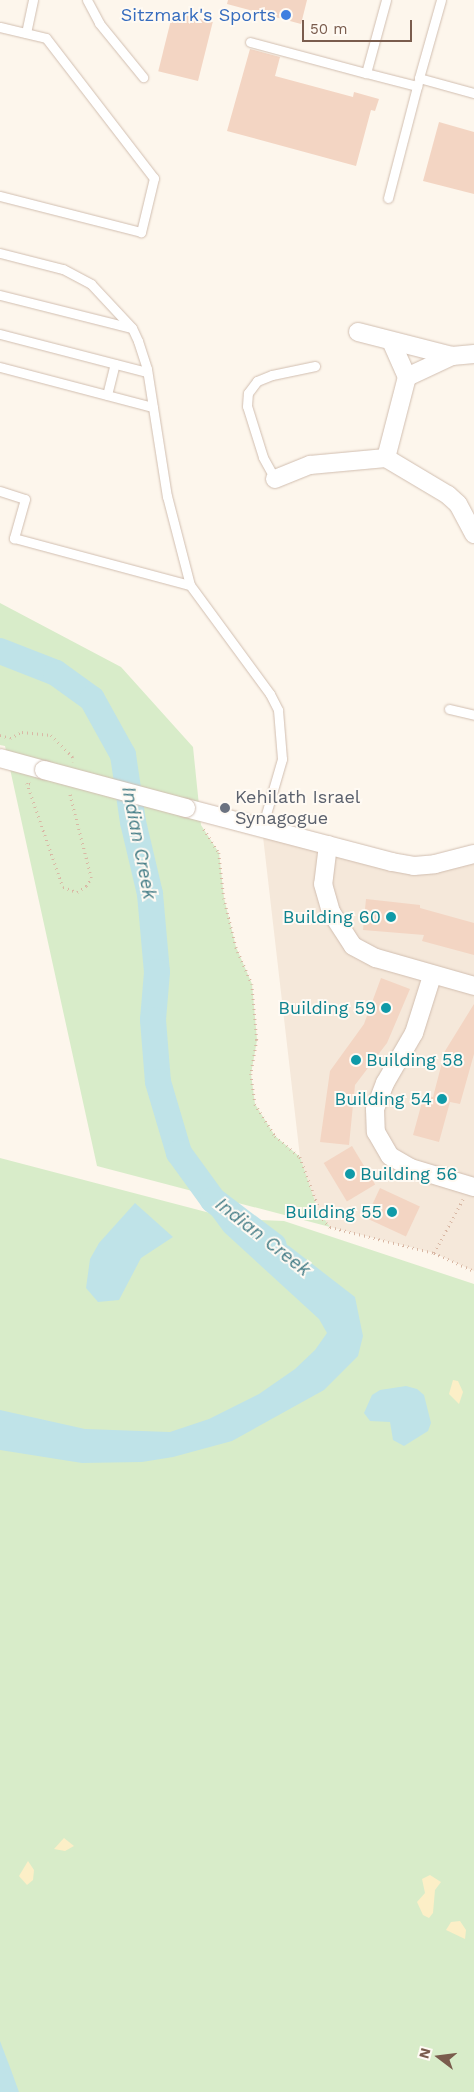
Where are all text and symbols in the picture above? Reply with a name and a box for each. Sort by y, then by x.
place label: Sitzmark's Sports [121,4,276,26]
marker: Sitzmark's Sports [280,9,292,21]
scale bar [304,10,414,42]
text: 50 m [310,20,347,38]
water label: Indian Creek [117,785,161,901]
place label: Kehilath Israel Synagogue [235,787,360,830]
marker: Kehilath Israel Synagogue [219,802,231,814]
place label: Building 60 [283,906,381,928]
marker: Building 60 [385,911,397,923]
place label: Building 59 [278,997,376,1019]
marker: Building 59 [380,1002,392,1014]
place label: Building 58 [366,1049,464,1071]
marker: Building 58 [350,1054,362,1066]
place label: Building 54 [334,1088,432,1110]
marker: Building 54 [436,1093,448,1105]
place label: Building 56 [360,1163,458,1185]
marker: Building 56 [344,1168,356,1180]
water label: Indian Creek [211,1193,315,1281]
place label: Building 55 [285,1201,382,1223]
marker: Building 55 [386,1206,398,1218]
north arrow [414,2032,464,2082]
text: N [415,2046,434,2060]

